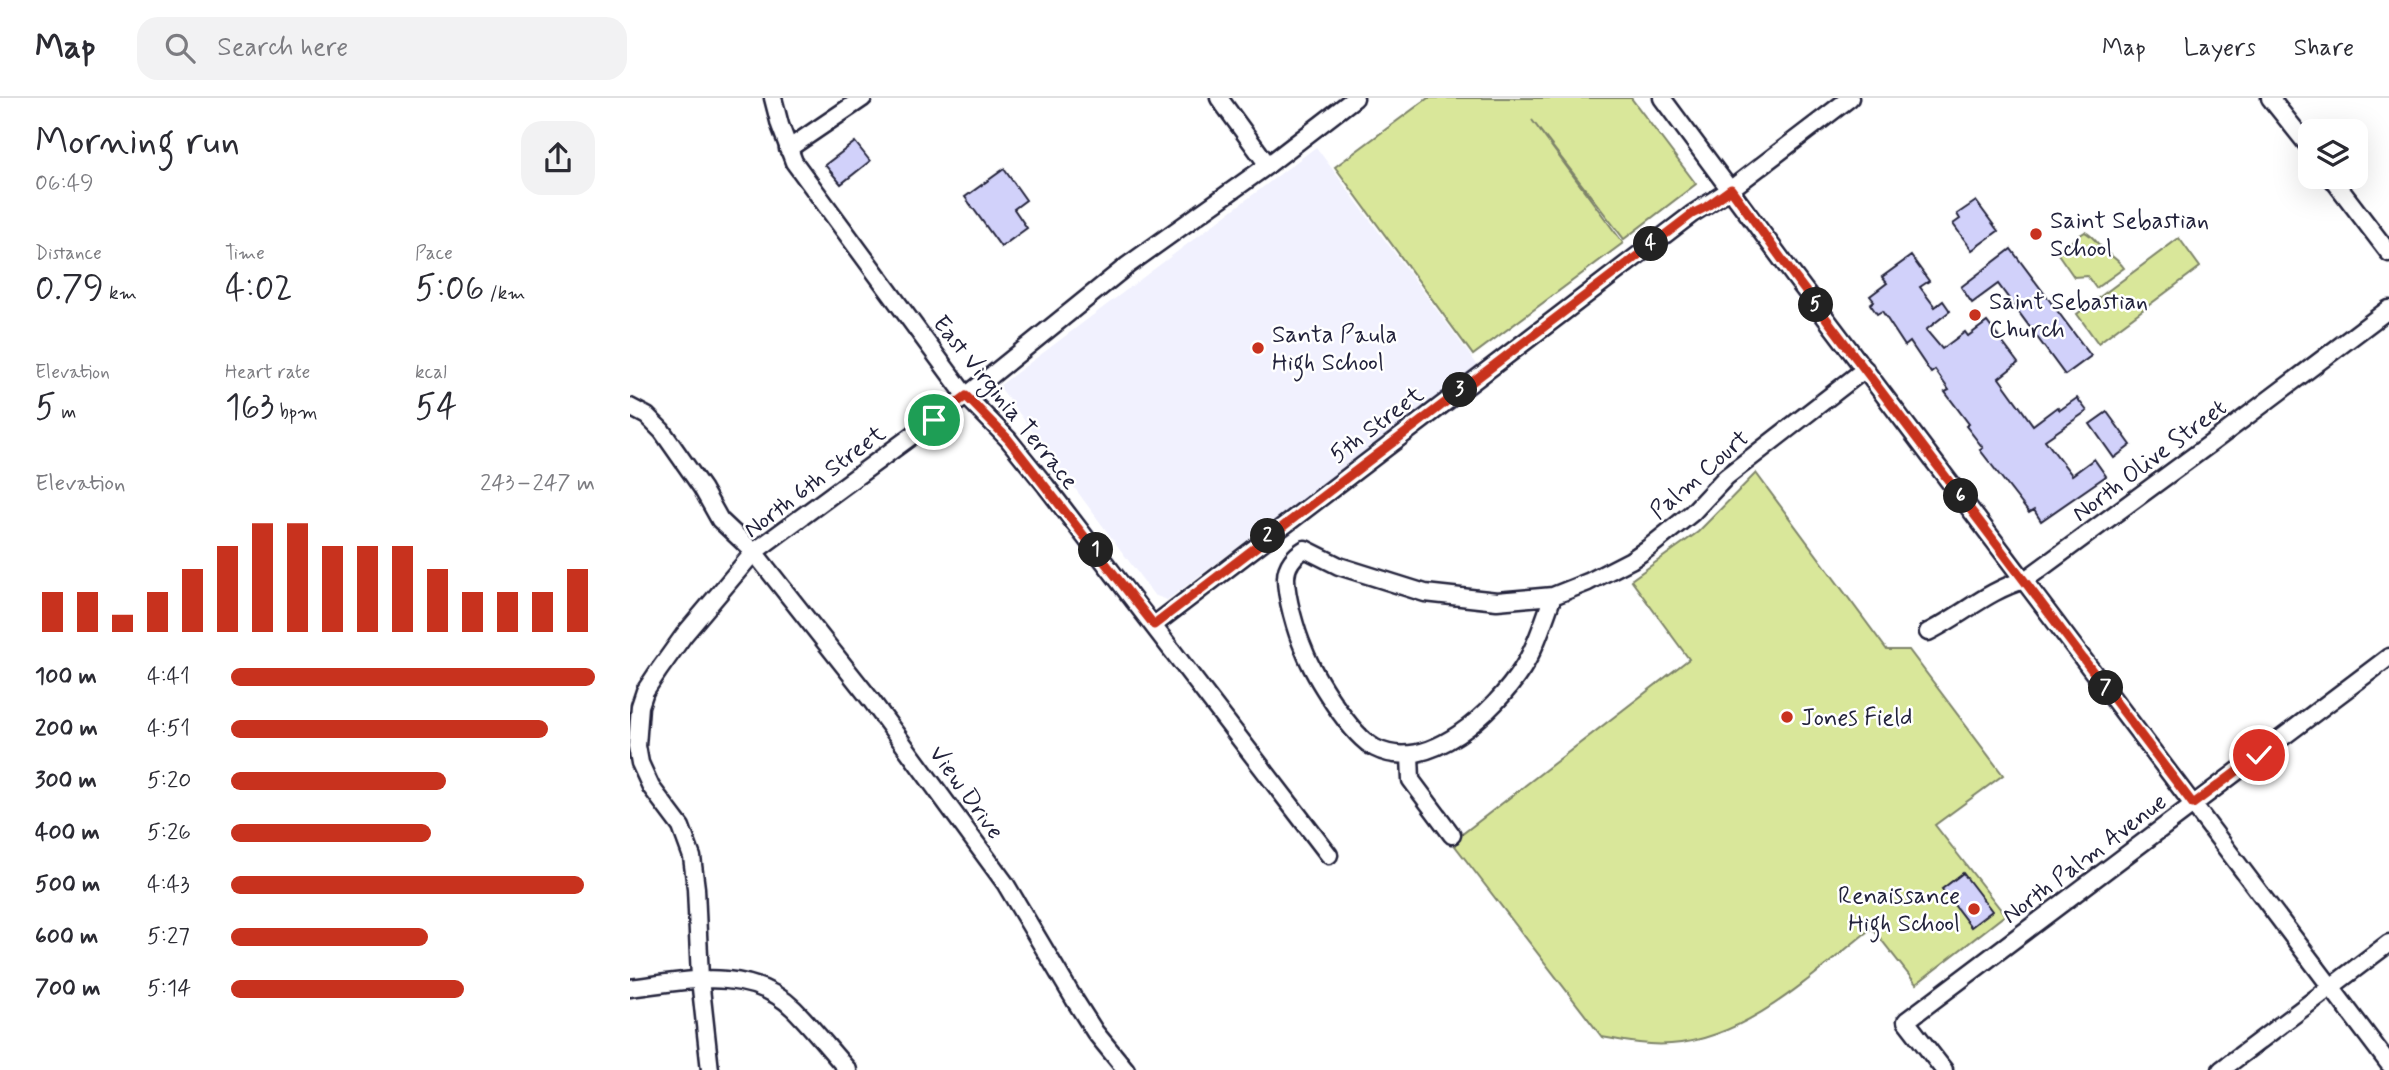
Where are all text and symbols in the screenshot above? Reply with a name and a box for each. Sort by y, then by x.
search box [137,17,627,80]
text: Map [35,26,95,70]
icon: search [161,29,199,67]
text: Search here [217,31,348,65]
text: Map [2102,33,2146,64]
text: Layers [2184,33,2256,64]
text: Share [2294,33,2354,64]
text: Morning run [35,118,240,167]
map controls [2298,119,2368,189]
button: layers [2298,119,2368,189]
button: share [521,121,595,195]
text: 06:49 [35,169,94,199]
place label: Saint Sebastian School [2050,206,2209,265]
pin: 4 [1634,226,1668,262]
marker: Saint Sebastian School [2028,226,2044,242]
text: 4 [1645,231,1656,256]
text: Distance [35,241,102,266]
text: Time [225,241,265,266]
text: Pace [415,241,453,266]
text: 0.79 [35,266,104,312]
text: 4:02 [225,266,293,312]
text: 5:06 [415,266,484,312]
text: km [104,281,137,306]
text: /km [484,281,525,306]
place label: Saint Sebastian Church [1989,287,2148,346]
pin: 5 [1798,288,1834,322]
text: 5 [1810,292,1821,317]
marker: Saint Sebastian Church [1967,307,1983,323]
street label: East Virginia Terrace [923,309,1085,498]
place label: Santa Paula High School [1272,320,1397,382]
marker: Santa Paula High School [1250,340,1266,356]
text: Elevation [35,360,110,385]
text: Heart rate [225,360,310,385]
text: kcal [415,360,447,385]
pin: 3 [1442,372,1478,408]
text: 3 [1455,377,1464,402]
street label: 5th Street [1324,380,1430,471]
text: 5 [35,385,56,431]
text: 163 [225,385,274,431]
text: 54 [415,385,457,431]
pin [904,390,964,450]
street label: North Olive Street [2066,393,2233,530]
text: m [56,400,76,425]
text: bpm [274,400,318,425]
icon: arrive [915,401,953,439]
street label: North 6th Street [738,419,892,546]
street label: Palm Court [1644,423,1756,527]
text: Elevation [35,469,126,499]
text: 243–247 m [480,469,595,499]
pin: 6 [1944,478,1978,514]
text: 6 [1956,483,1965,508]
pin: 2 [1250,518,1286,554]
text: 2 [1263,523,1272,548]
pin: 1 [1078,532,1114,568]
text: 1 [1091,537,1100,562]
text: 100 m [35,662,97,692]
text: 4:41 [147,662,190,692]
pin: 7 [2088,670,2124,706]
text: 7 [2100,675,2111,700]
place label: Jones Field [1801,703,1913,734]
marker: Jones Field [1779,709,1795,725]
text: 200 m [35,714,98,744]
text: 4:51 [147,714,190,744]
pin [2229,725,2289,785]
icon: check [2240,736,2278,774]
street label: View Drive [921,740,1010,846]
text: 300 m [35,766,97,796]
text: 5:20 [147,766,191,796]
street label: North Palm Avenue [1996,787,2174,931]
text: 400 m [35,818,100,848]
text: 5:26 [147,818,191,848]
text: 500 m [35,870,100,900]
text: 4:43 [147,870,190,900]
place label: Renaissance High School [1838,881,1960,943]
marker: Renaissance High School [1966,901,1982,917]
text: 600 m [35,922,98,952]
text: 5:27 [147,922,190,952]
text: 700 m [35,974,100,1004]
text: 5:14 [147,974,191,1004]

